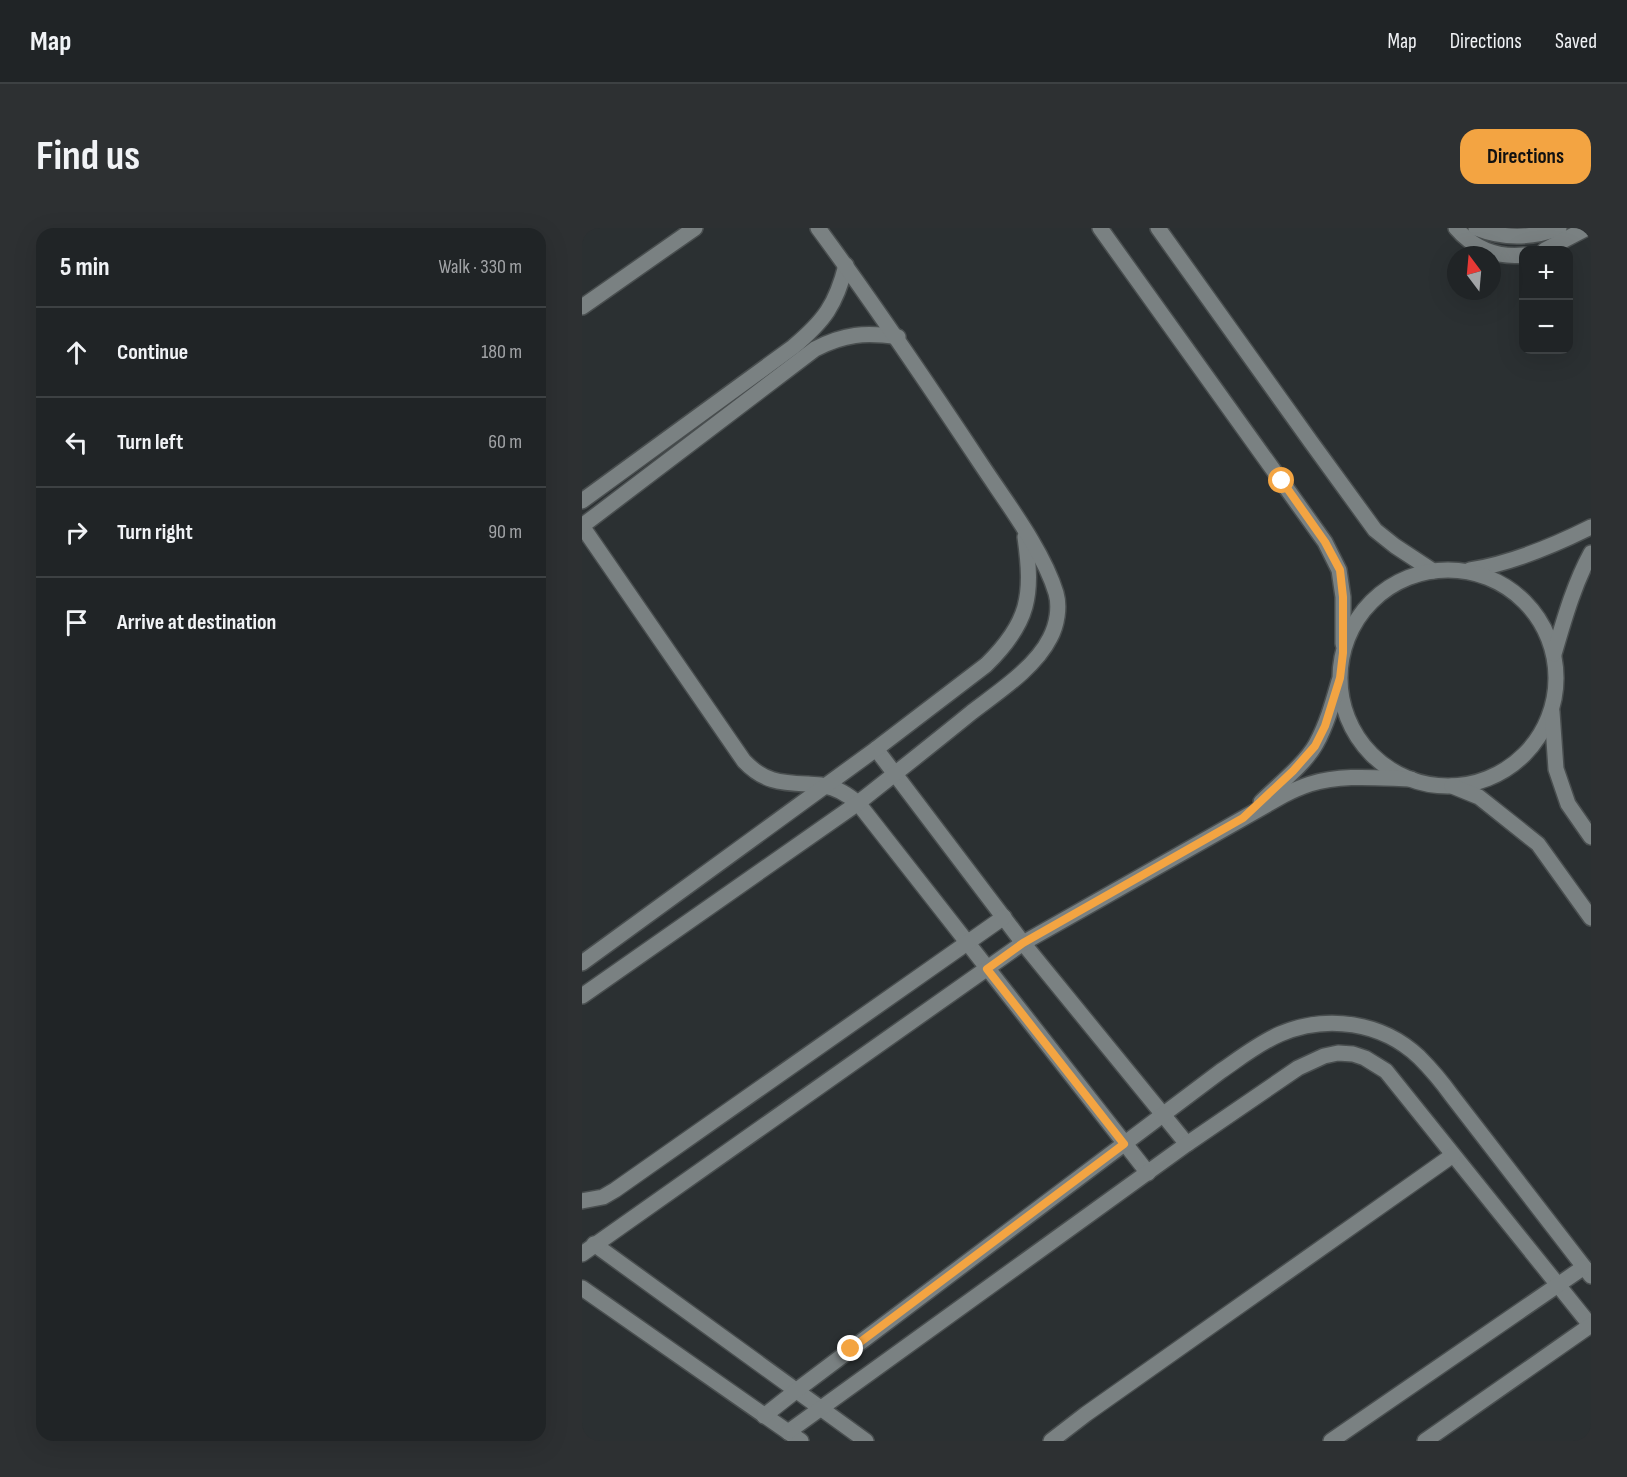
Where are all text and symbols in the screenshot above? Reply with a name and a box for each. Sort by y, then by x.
text: Map [30,25,71,58]
text: Map [1387,29,1417,54]
text: Directions [1450,29,1522,54]
text: Saved [1555,29,1597,54]
button: Directions [1460,129,1591,184]
text: Find us [36,131,140,182]
north arrow [1447,246,1501,300]
map controls [1519,246,1573,354]
button: + [1519,246,1573,300]
text: 5 min [60,252,110,283]
text: Walk · 330 m [438,255,522,279]
button: − [1519,300,1573,354]
icon: ahead [60,336,93,369]
text: Continue [117,339,188,366]
text: 180 m [481,340,522,364]
icon: left [60,426,93,459]
text: Turn left [117,429,183,456]
text: 60 m [488,430,522,454]
route start [1268,467,1294,493]
icon: right [60,516,93,549]
text: Turn right [117,519,193,546]
text: 90 m [488,520,522,544]
icon: arrive [60,606,93,639]
text: Arrive at destination [117,609,276,636]
route end [837,1335,863,1361]

